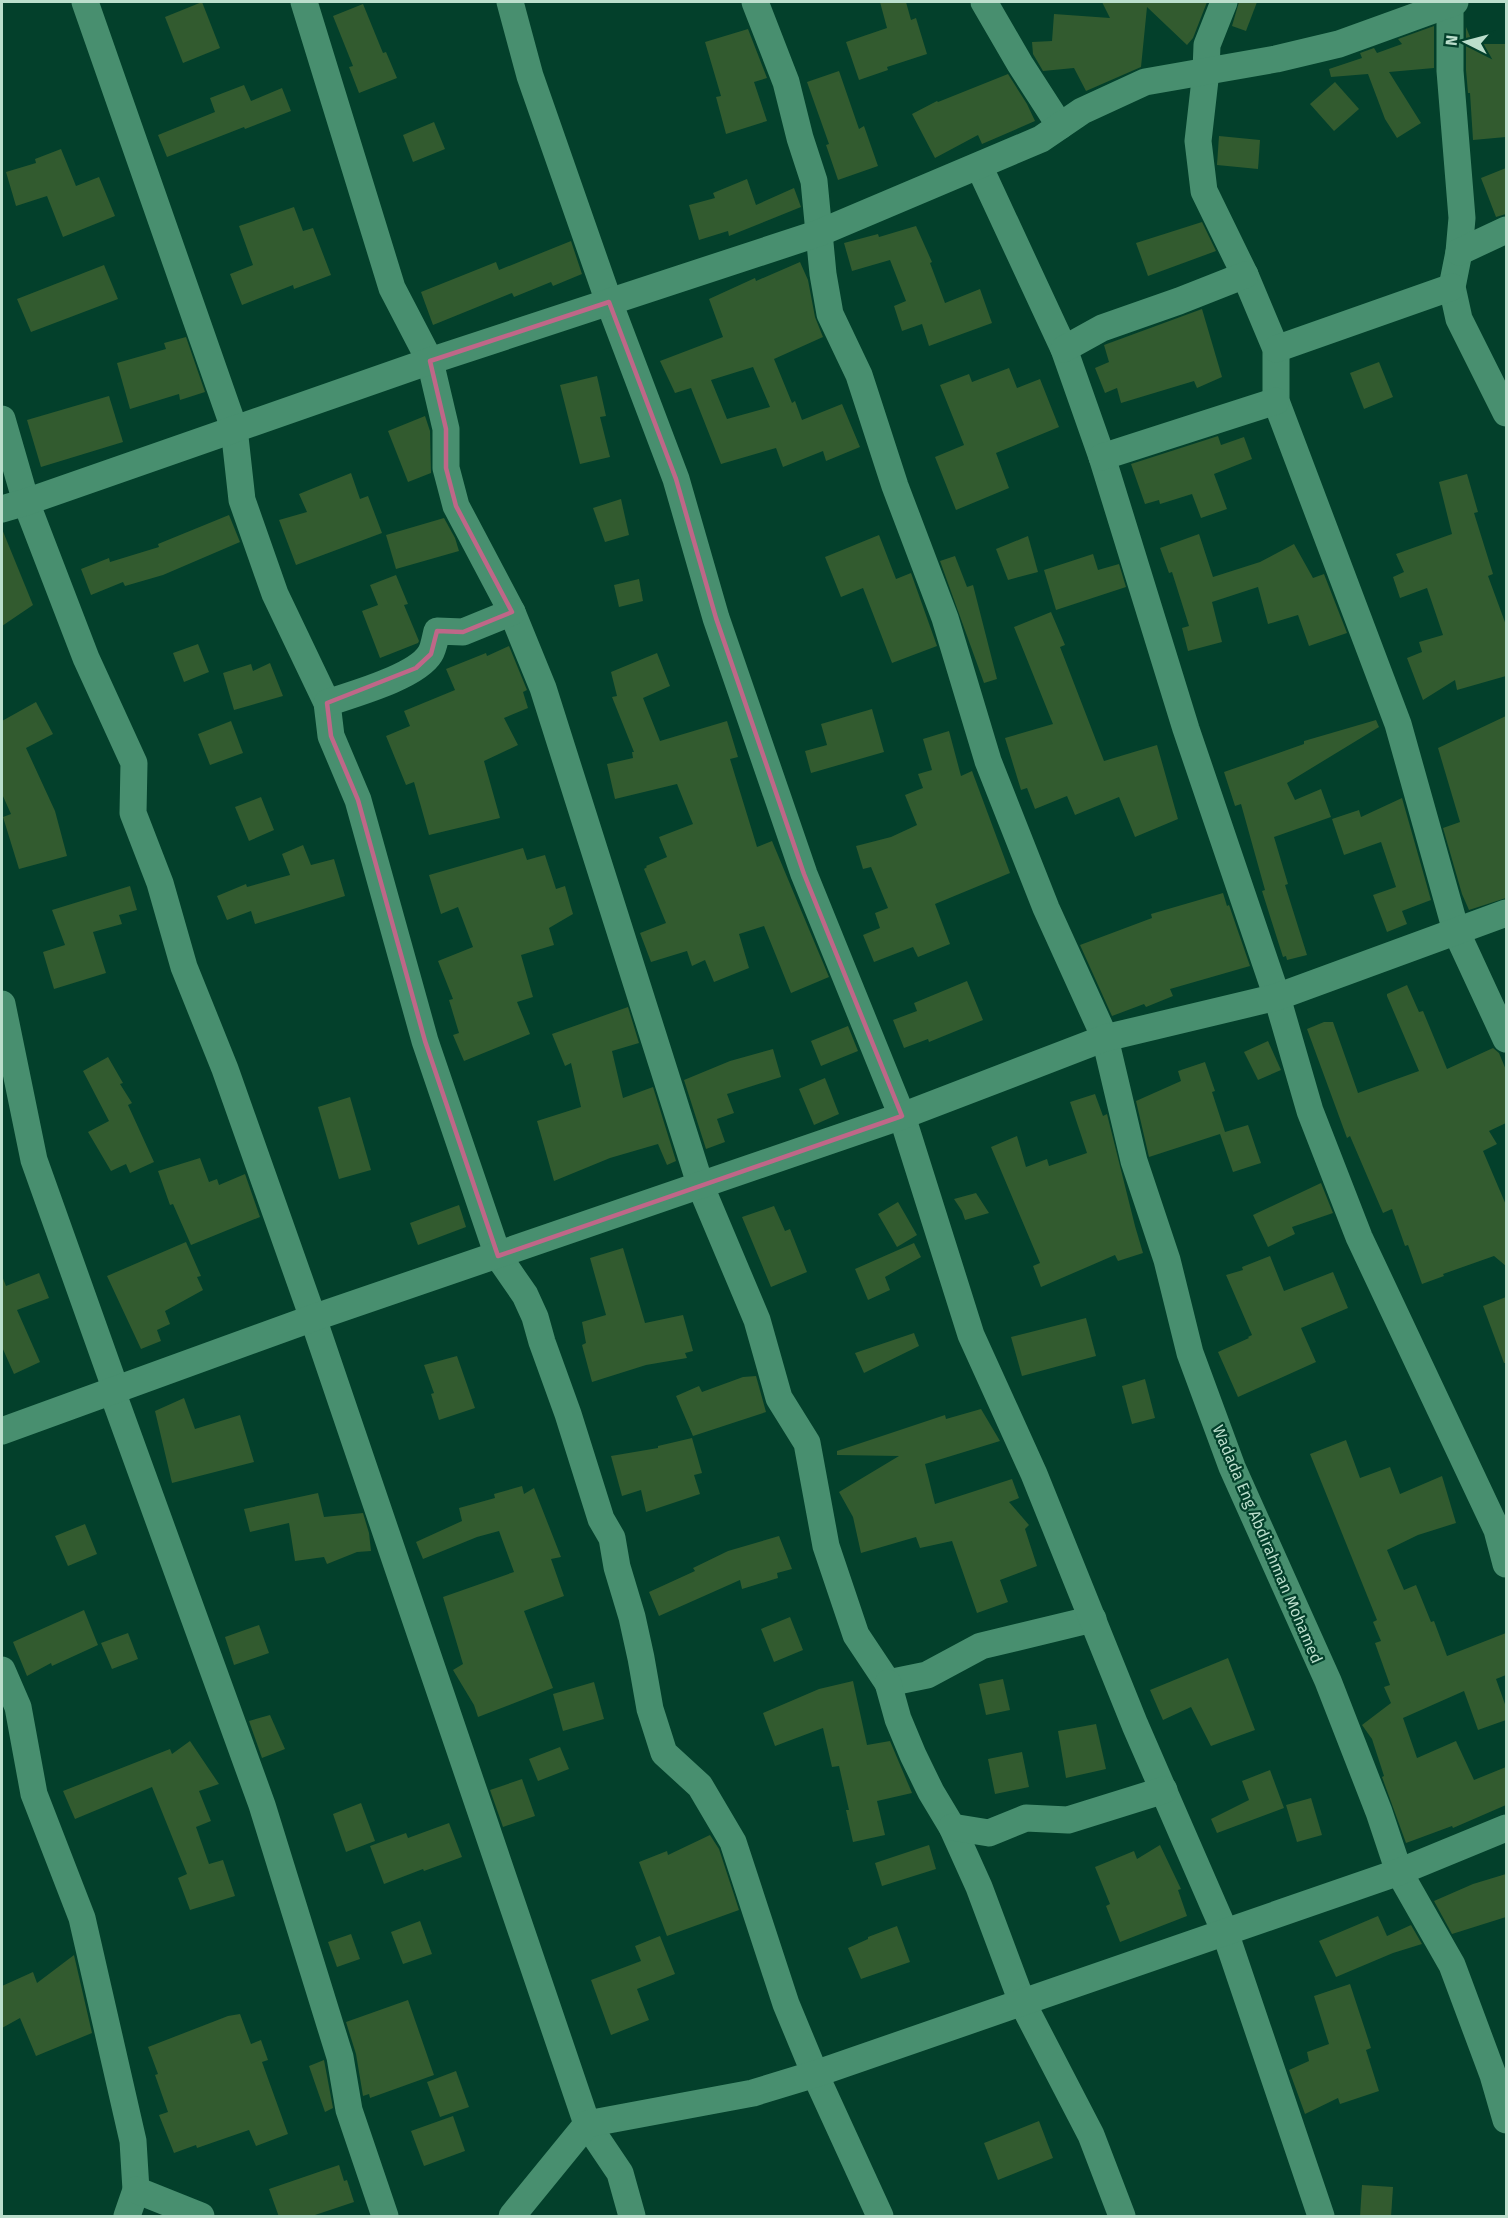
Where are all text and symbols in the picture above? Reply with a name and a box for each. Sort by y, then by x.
north arrow [1436,12,1496,72]
text: N [1442,34,1462,47]
street label: Wadada Eng Abdirahman Mohamed [1209,1422,1326,1666]

